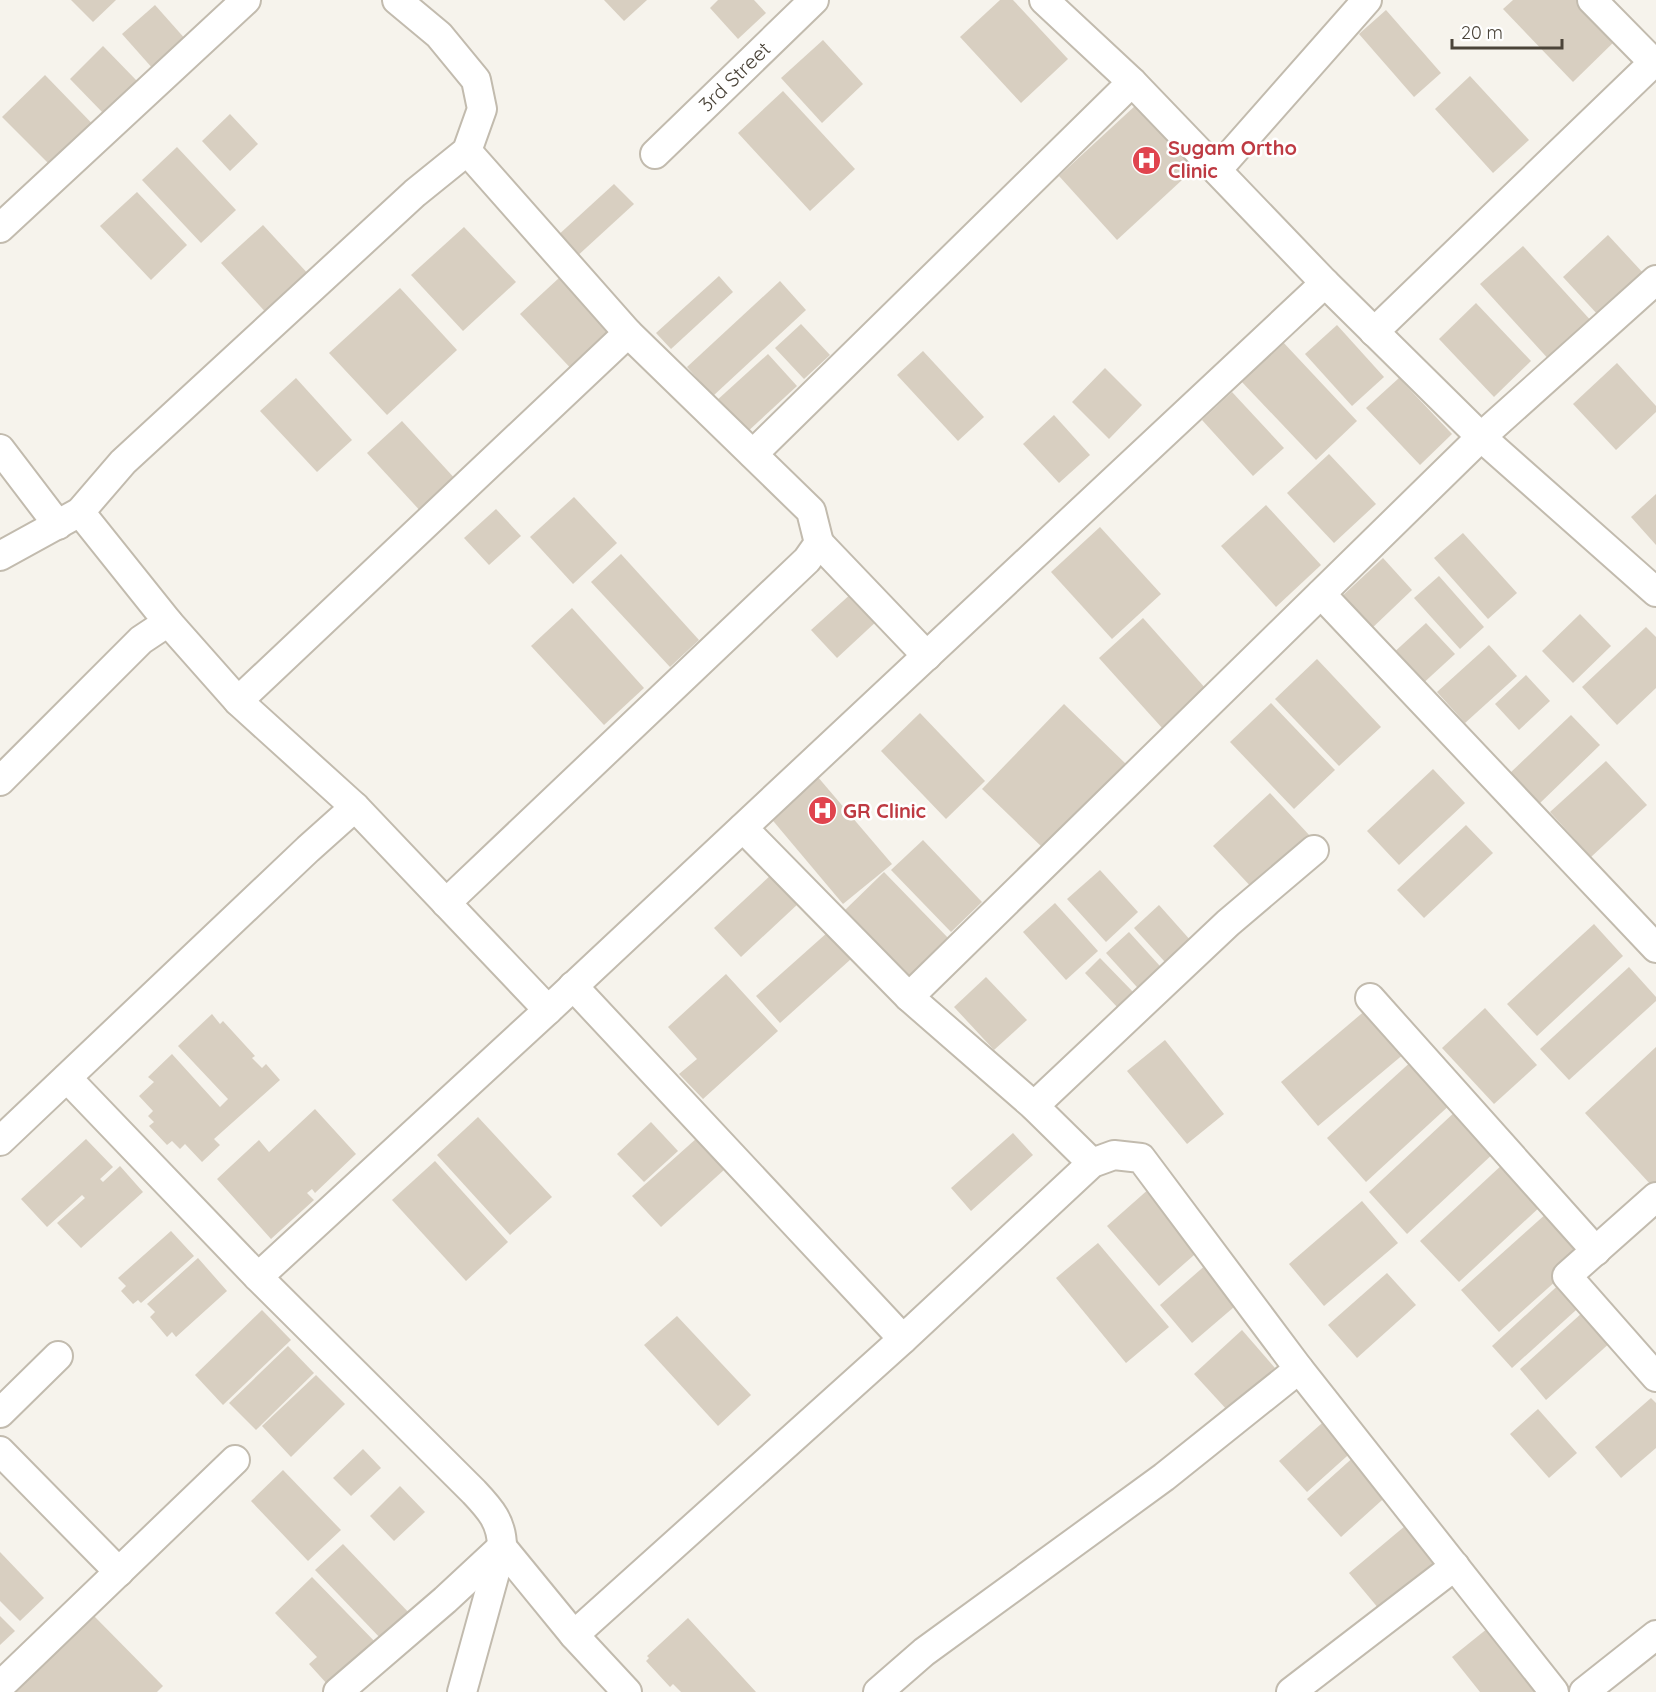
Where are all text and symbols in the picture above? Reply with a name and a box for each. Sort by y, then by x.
scale bar [1452,12,1562,50]
text: 20 m [1461,21,1503,44]
street label: 3rd Street [693,36,776,117]
place label: Sugam Ortho Clinic [1168,135,1297,183]
hospital icon: Sugam Ortho Clinic [1131,144,1163,176]
hospital icon: GR Clinic [806,795,838,827]
place label: GR Clinic [843,798,926,823]

